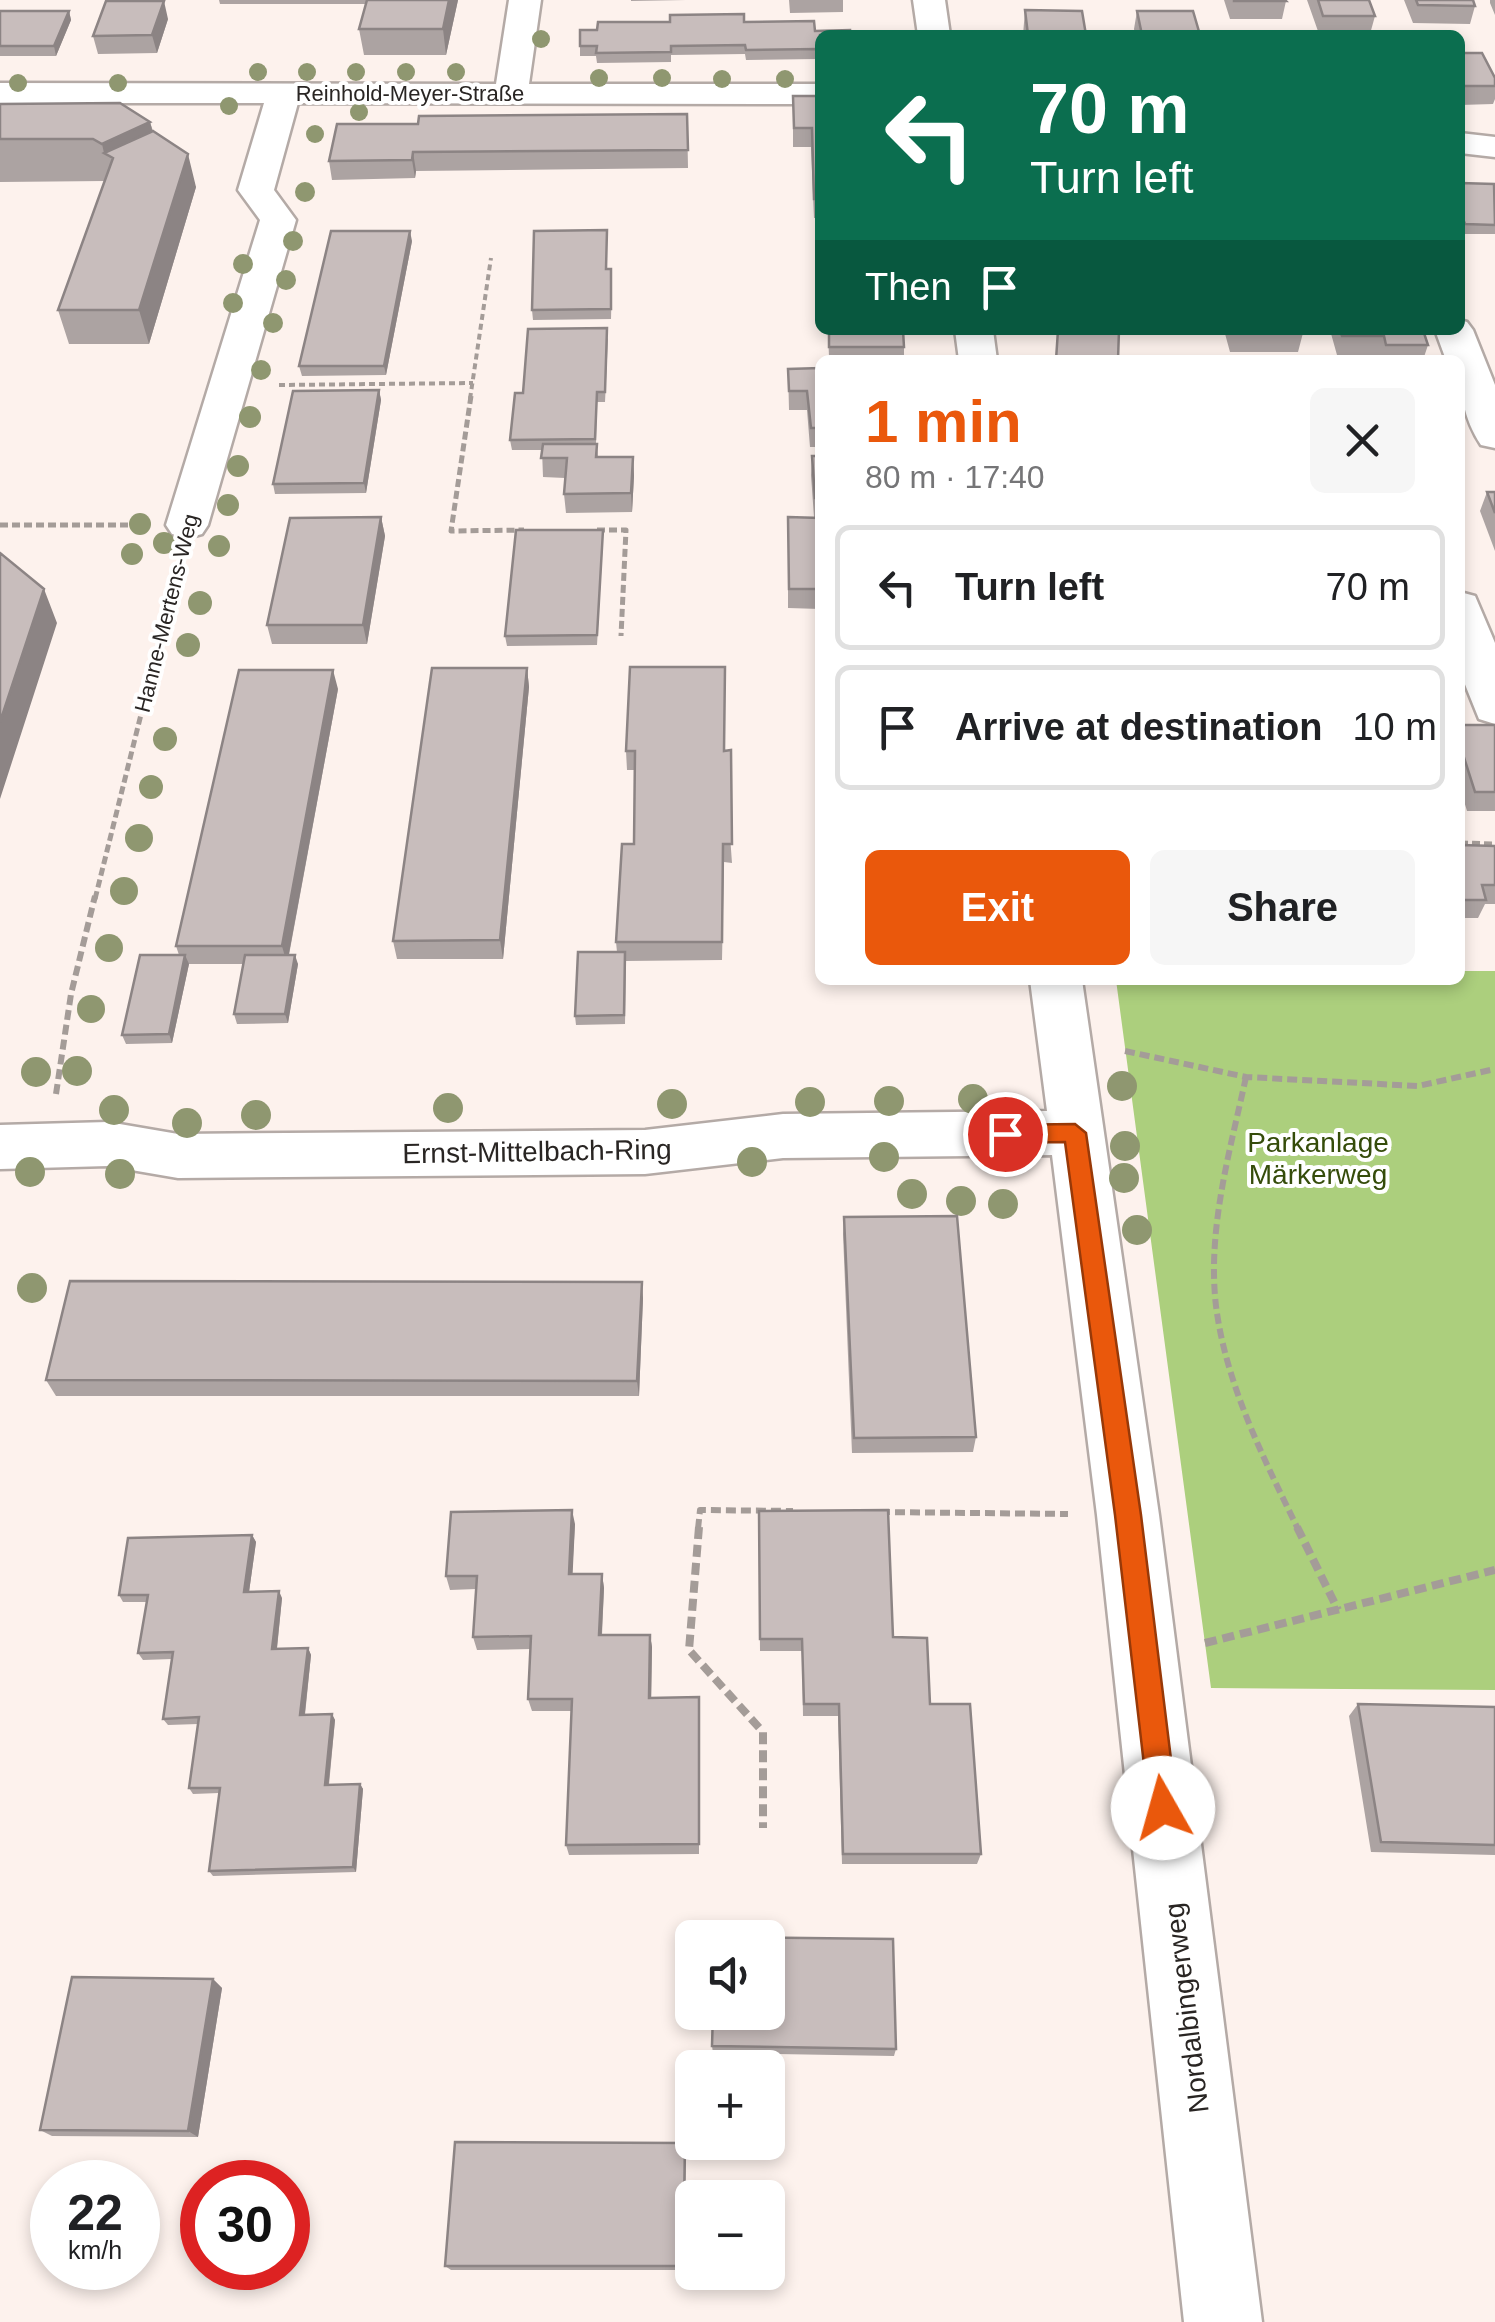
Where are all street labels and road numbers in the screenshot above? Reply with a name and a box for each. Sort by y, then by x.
street label: Reinhold-Meyer-Straße [296,81,524,106]
street label: Hanne-Mertens-Weg [130,511,203,715]
street label: Ernst-Mittelbach-Ring [402,1134,672,1169]
street label: Nordalbingerweg [1158,1901,1215,2115]

